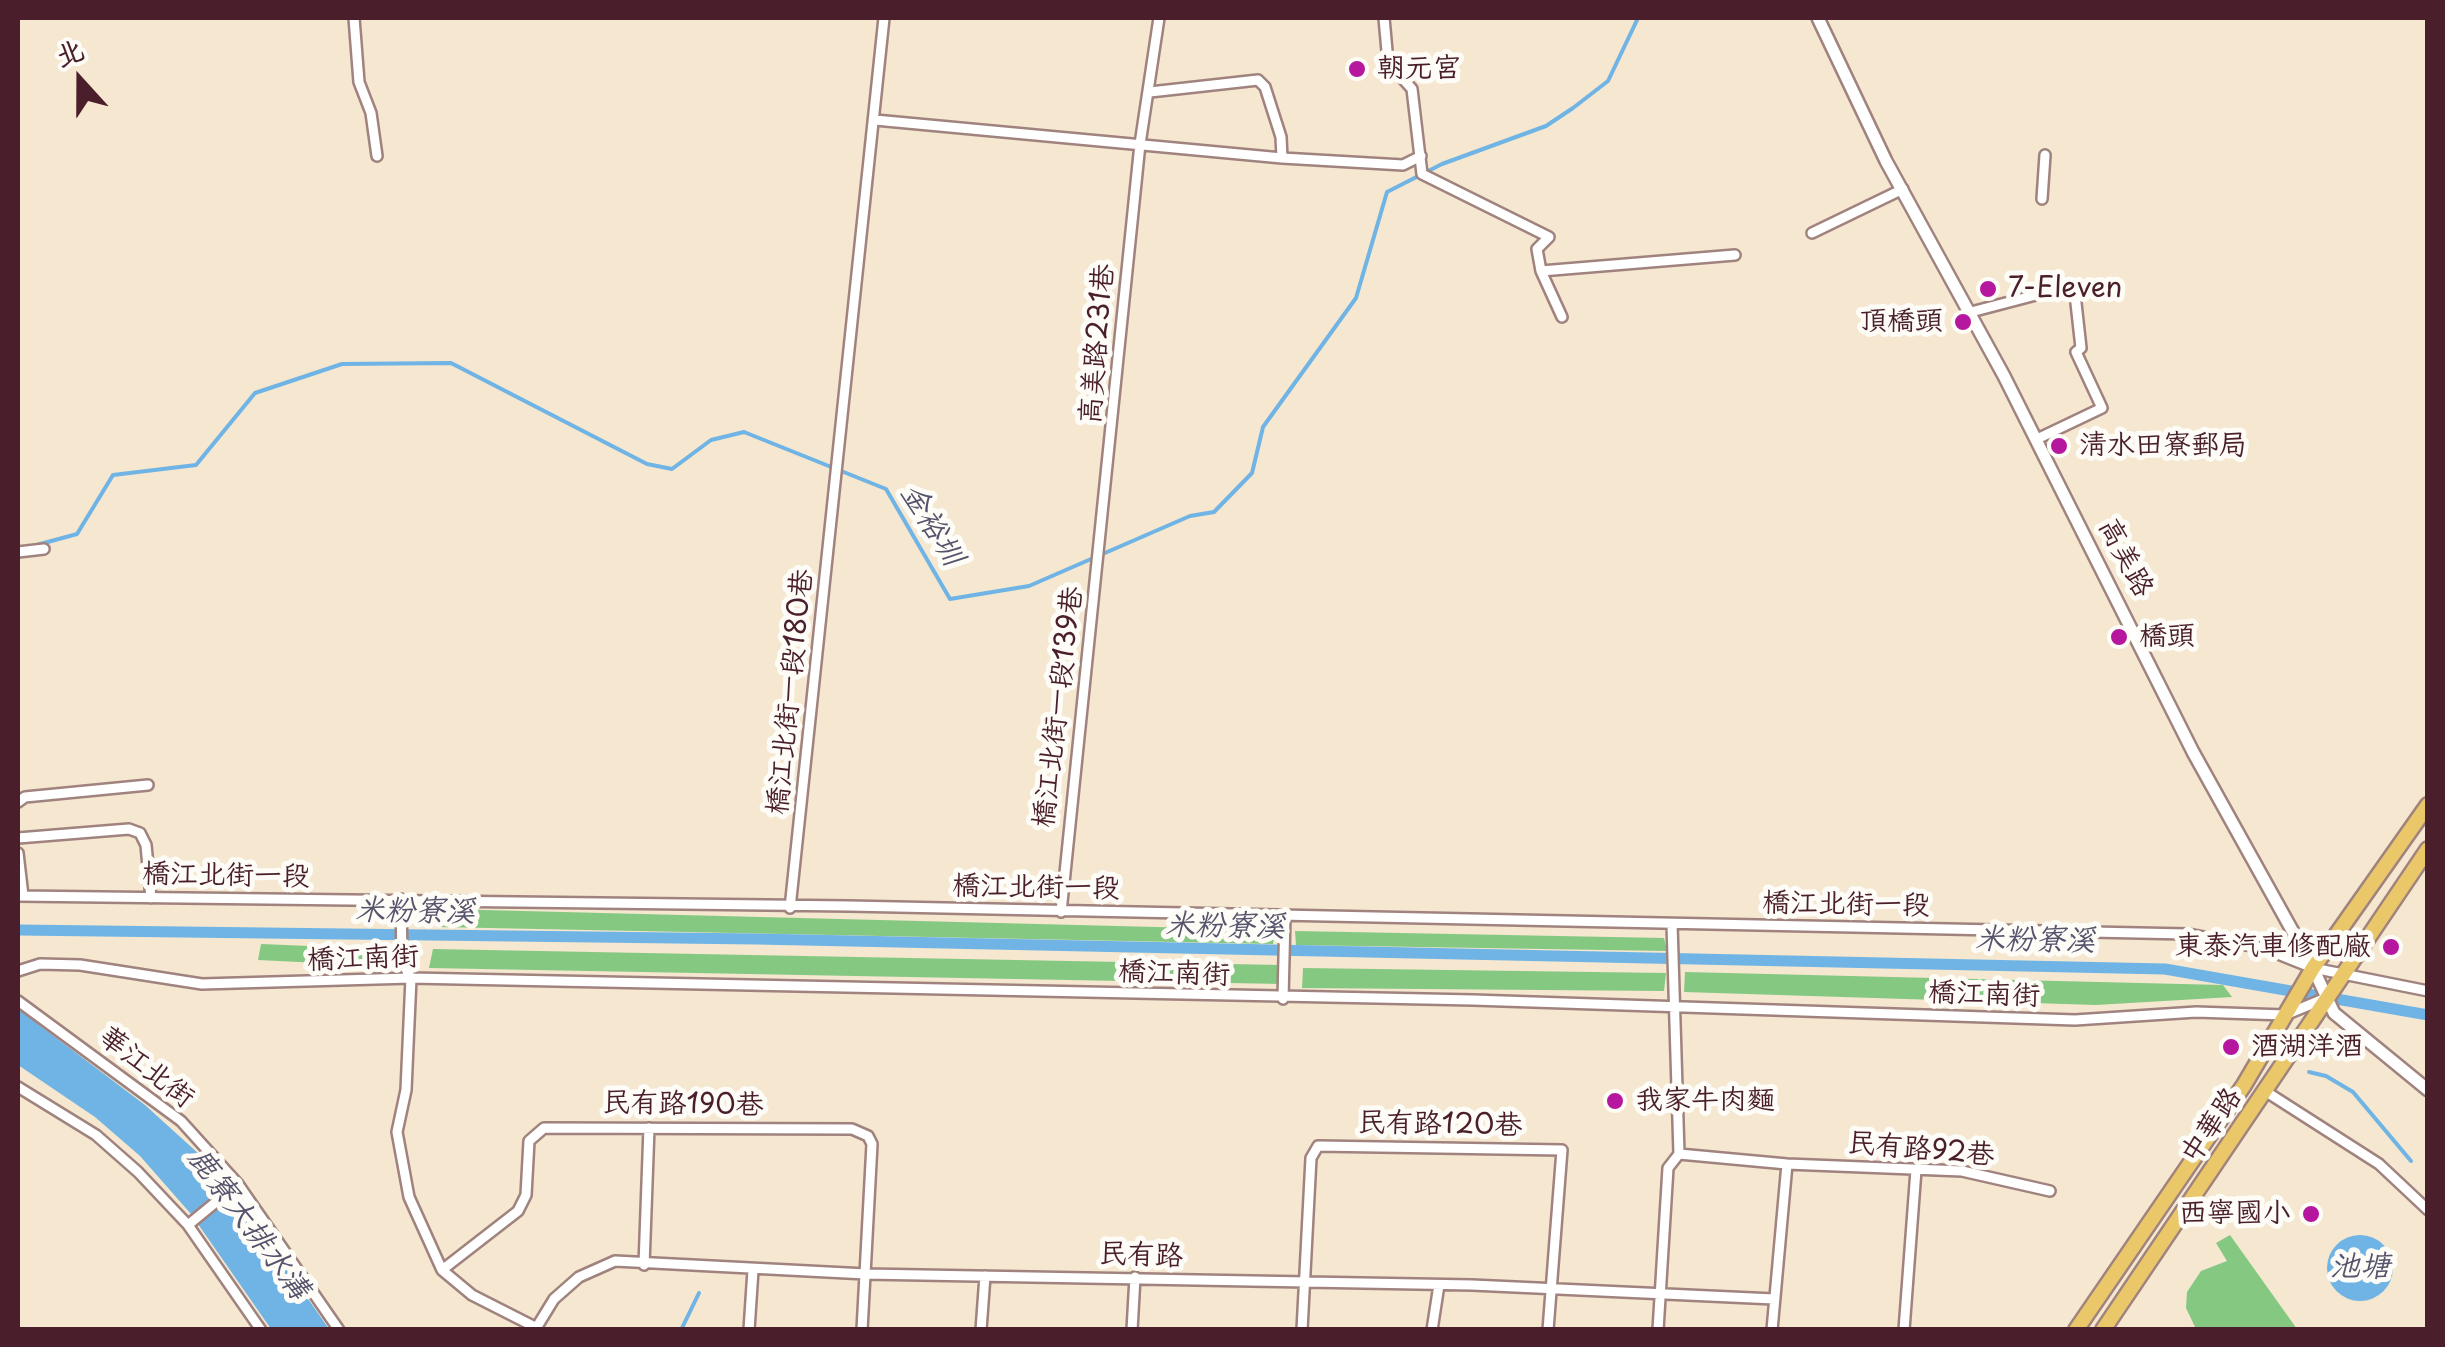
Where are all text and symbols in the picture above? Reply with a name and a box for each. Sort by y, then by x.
text: 北 [48,26,90,77]
north arrow [30,30,130,130]
place label: 朝元宮 [1377,52,1461,86]
marker: 朝元宮 [1346,58,1368,80]
street label: 高美路231巷 [1074,262,1122,426]
place label: 7-Eleven [2008,272,2122,306]
marker: 7-Eleven [1977,278,1999,300]
place label: 頂橋頭 [1859,305,1943,339]
marker: 頂橋頭 [1952,311,1974,333]
place label: 清水田寮郵局 [2079,429,2247,463]
marker: 清水田寮郵局 [2048,435,2070,457]
water label: 金裕圳 [892,477,970,573]
street label: 高美路 [2090,513,2160,603]
street label: 橋江北街一段180巷 [761,568,821,816]
street label: 橋江北街一段139巷 [1028,584,1090,830]
place label: 橋頭 [2139,620,2195,654]
marker: 橋頭 [2108,626,2130,648]
street label: 橋江北街一段 [142,858,310,894]
street label: 橋江北街一段 [952,870,1120,906]
street label: 橋江北街一段 [1762,887,1930,923]
water label: 米粉寮溪 [355,893,475,931]
water label: 米粉寮溪 [1165,908,1285,946]
water label: 米粉寮溪 [1975,922,2095,960]
place label: 東泰汽車修配廠 [2175,930,2371,964]
marker: 東泰汽車修配廠 [2380,936,2402,958]
street label: 橋江南街 [306,940,420,978]
street label: 橋江南街 [1117,955,1231,993]
street label: 橋江南街 [1927,976,2041,1014]
street label: 華江北街 [92,1020,200,1116]
place label: 酒湖洋酒 [2251,1030,2363,1064]
marker: 酒湖洋酒 [2220,1036,2242,1058]
street label: 中華路 [2175,1082,2249,1170]
place label: 我家牛肉麵 [1635,1084,1775,1118]
street label: 民有路190巷 [602,1087,764,1123]
marker: 我家牛肉麵 [1604,1090,1626,1112]
street label: 民有路120巷 [1357,1107,1523,1143]
street label: 民有路92巷 [1846,1127,1996,1173]
water label: 鹿寮大排水溝 [179,1141,317,1307]
place label: 西寧國小 [2179,1197,2291,1231]
marker: 西寧國小 [2300,1203,2322,1225]
street label: 民有路 [1098,1238,1184,1274]
water label: 池塘 [2330,1250,2390,1286]

